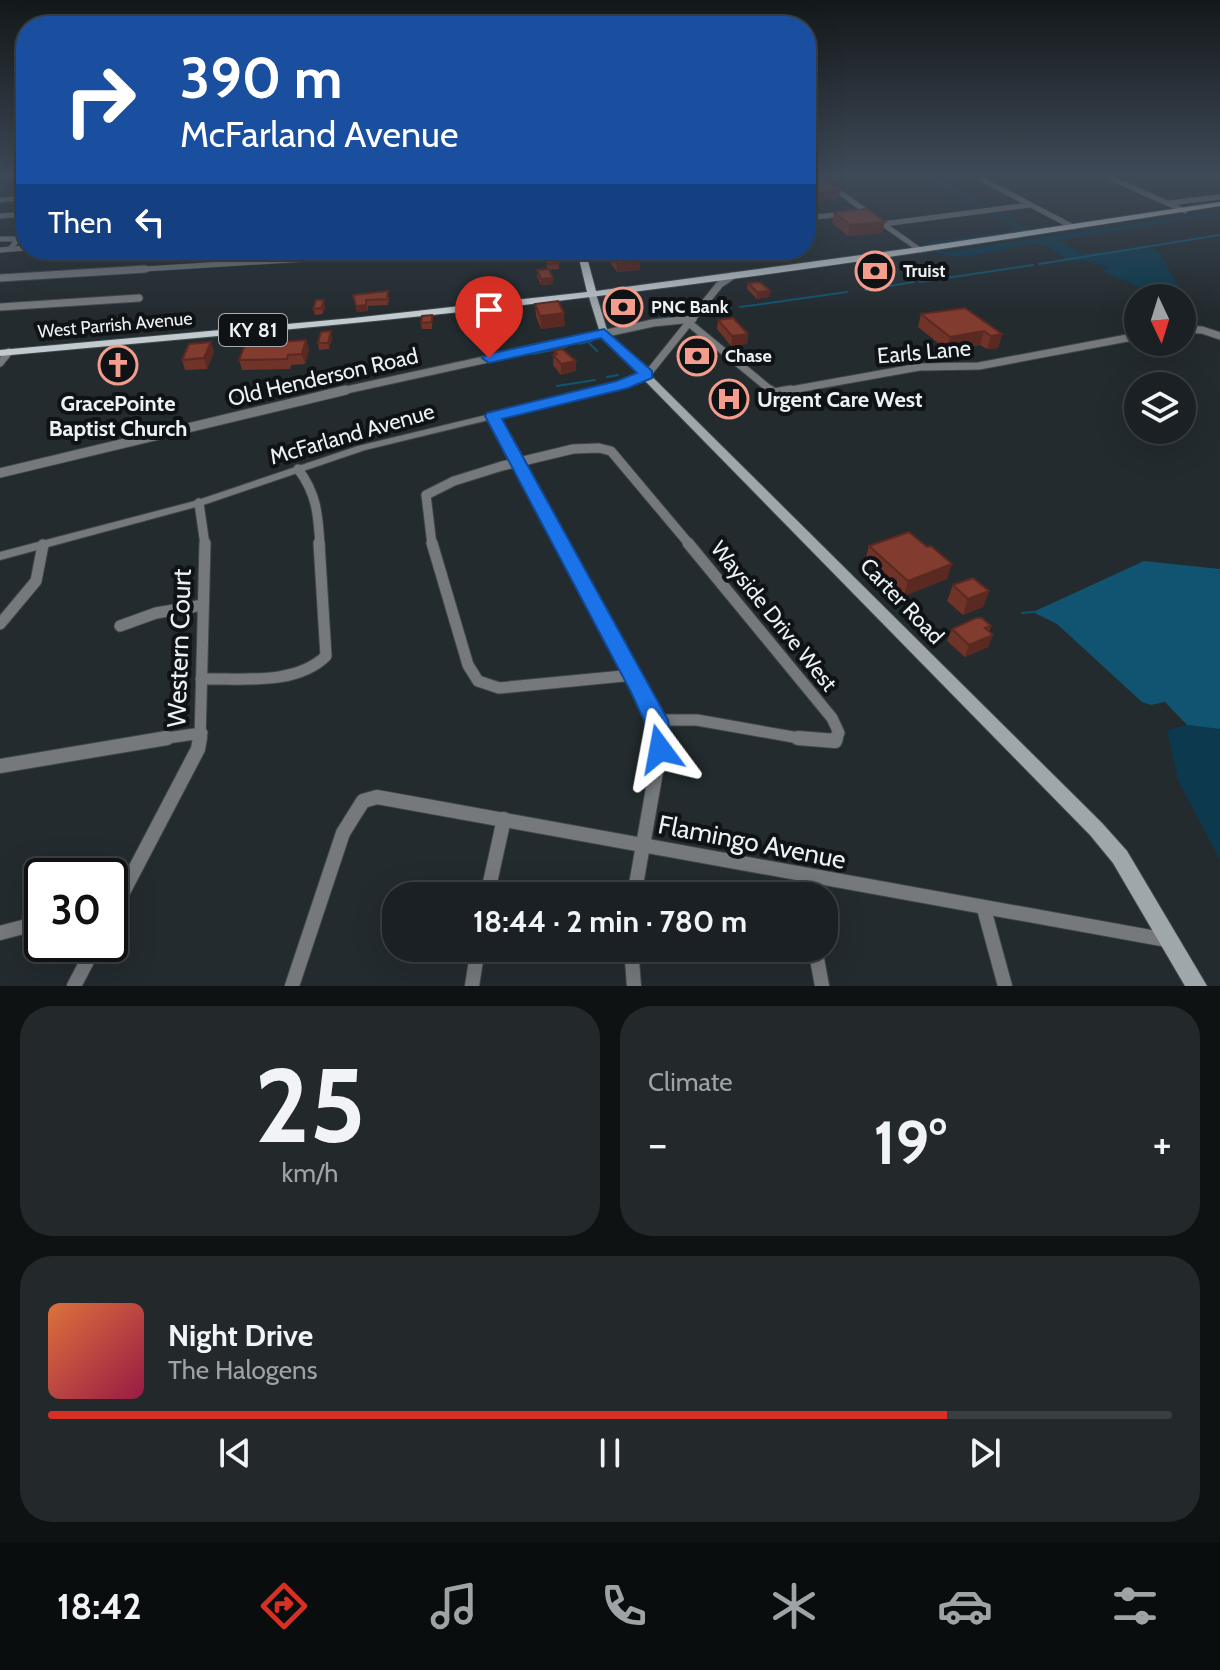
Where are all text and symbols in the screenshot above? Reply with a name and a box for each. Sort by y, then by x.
text: 390 m [180,44,342,112]
icon: right [48,48,152,152]
text: McFarland Avenue [180,112,458,156]
icon: left [128,200,172,244]
text: Then [48,204,112,241]
bank icon: Truist [854,250,896,292]
place label: Truist [903,260,945,282]
pin [455,276,523,358]
north arrow [1124,284,1196,356]
map controls [1124,284,1196,444]
bank icon: PNC Bank [602,286,644,328]
icon: arrive [467,288,511,332]
place label: PNC Bank [651,296,729,318]
street label: West Parrish Avenue [37,307,193,343]
road number: KY 81 [219,314,287,346]
street label: Earls Lane [876,334,972,370]
bank icon: Chase [676,335,718,377]
street label: Old Henderson Road [225,342,421,412]
church icon: GracePointe Baptist Church [97,344,139,386]
place label: Chase [725,345,772,367]
button: layers [1124,372,1196,444]
hospital icon: Urgent Care West [708,378,750,420]
place label: Urgent Care West [757,386,923,413]
place label: GracePointe Baptist Church [49,390,187,442]
street label: McFarland Avenue [267,398,437,470]
street label: Wayside Drive West [705,535,843,697]
street label: Carter Road [854,552,950,650]
street label: Western Court [160,568,198,728]
position arrow [618,707,702,791]
street label: Flamingo Avenue [655,808,849,876]
speed limit sign: 30 [24,858,128,962]
text: 18:44 · 2 min · 780 m [473,903,747,940]
text: 25 [255,1042,365,1168]
text: Climate [648,1066,733,1098]
text: 19° [873,1106,947,1179]
text: − [648,1117,667,1170]
text: + [1153,1117,1172,1170]
text: km/h [282,1157,338,1189]
text: Night Drive [168,1317,313,1354]
text: The Halogens [168,1354,317,1386]
icon: previous [213,1431,257,1475]
icon: pause [588,1431,632,1475]
icon: next [963,1431,1007,1475]
icon: directions [256,1578,312,1634]
icon: music [426,1578,482,1634]
icon: phone [596,1578,652,1634]
icon: climate [766,1578,822,1634]
icon: car [937,1578,993,1634]
icon: filters [1107,1578,1163,1634]
text: 18:42 [57,1584,142,1628]

